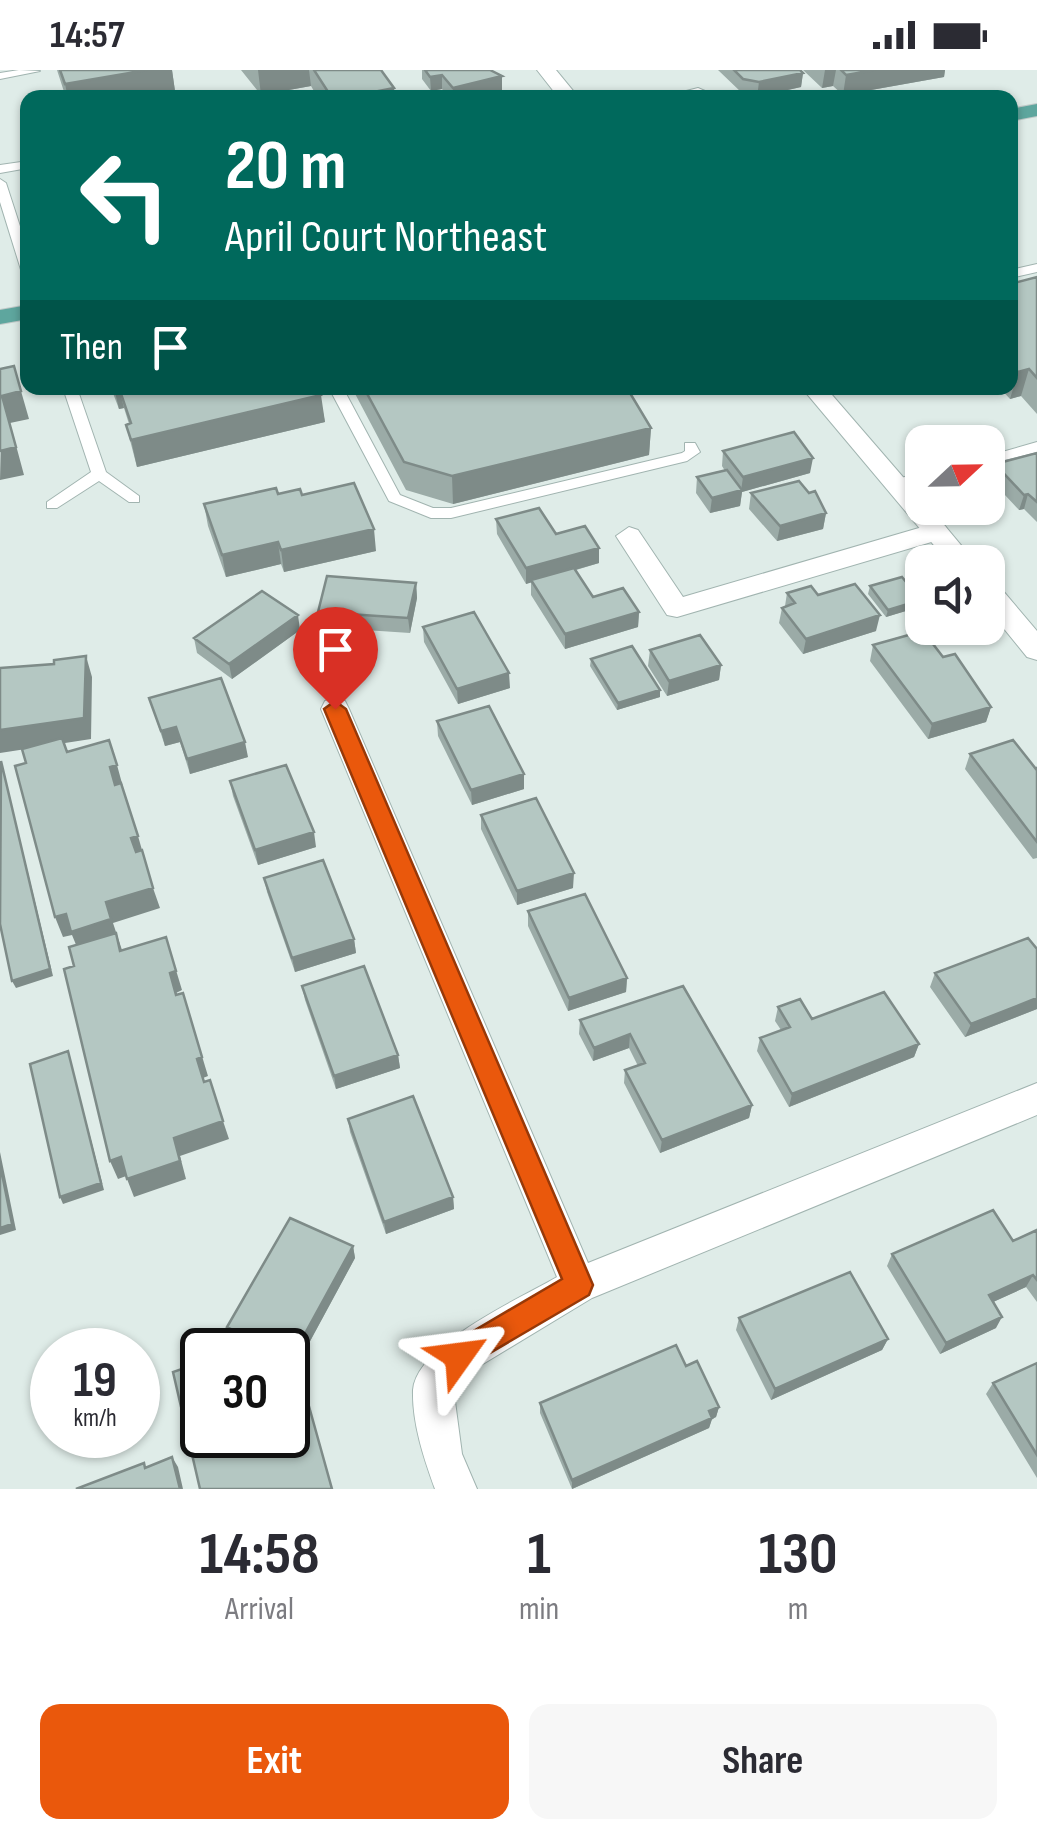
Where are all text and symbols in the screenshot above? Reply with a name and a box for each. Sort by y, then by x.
text: 14:57 [50,13,125,58]
text: 20 m [225,125,346,209]
icon: left [60,130,190,260]
text: April Court Northeast [225,210,547,265]
icon: arrive [143,320,198,375]
text: Then [60,325,123,370]
north arrow [905,425,1005,525]
map controls [905,425,1005,645]
button: sound [905,545,1005,645]
pin [293,607,378,710]
icon: arrive [308,622,363,677]
position arrow [407,1304,511,1408]
speed limit sign: 30 [180,1328,310,1458]
text: 19 [73,1351,117,1411]
text: km/h [73,1403,117,1434]
text: 14:58 [199,1519,319,1591]
text: 1 [527,1519,551,1591]
text: 130 [759,1519,838,1591]
text: Arrival [225,1590,294,1629]
text: min [519,1590,559,1629]
text: m [788,1590,808,1629]
button: Exit [40,1704,509,1819]
button: Share [529,1704,997,1819]

